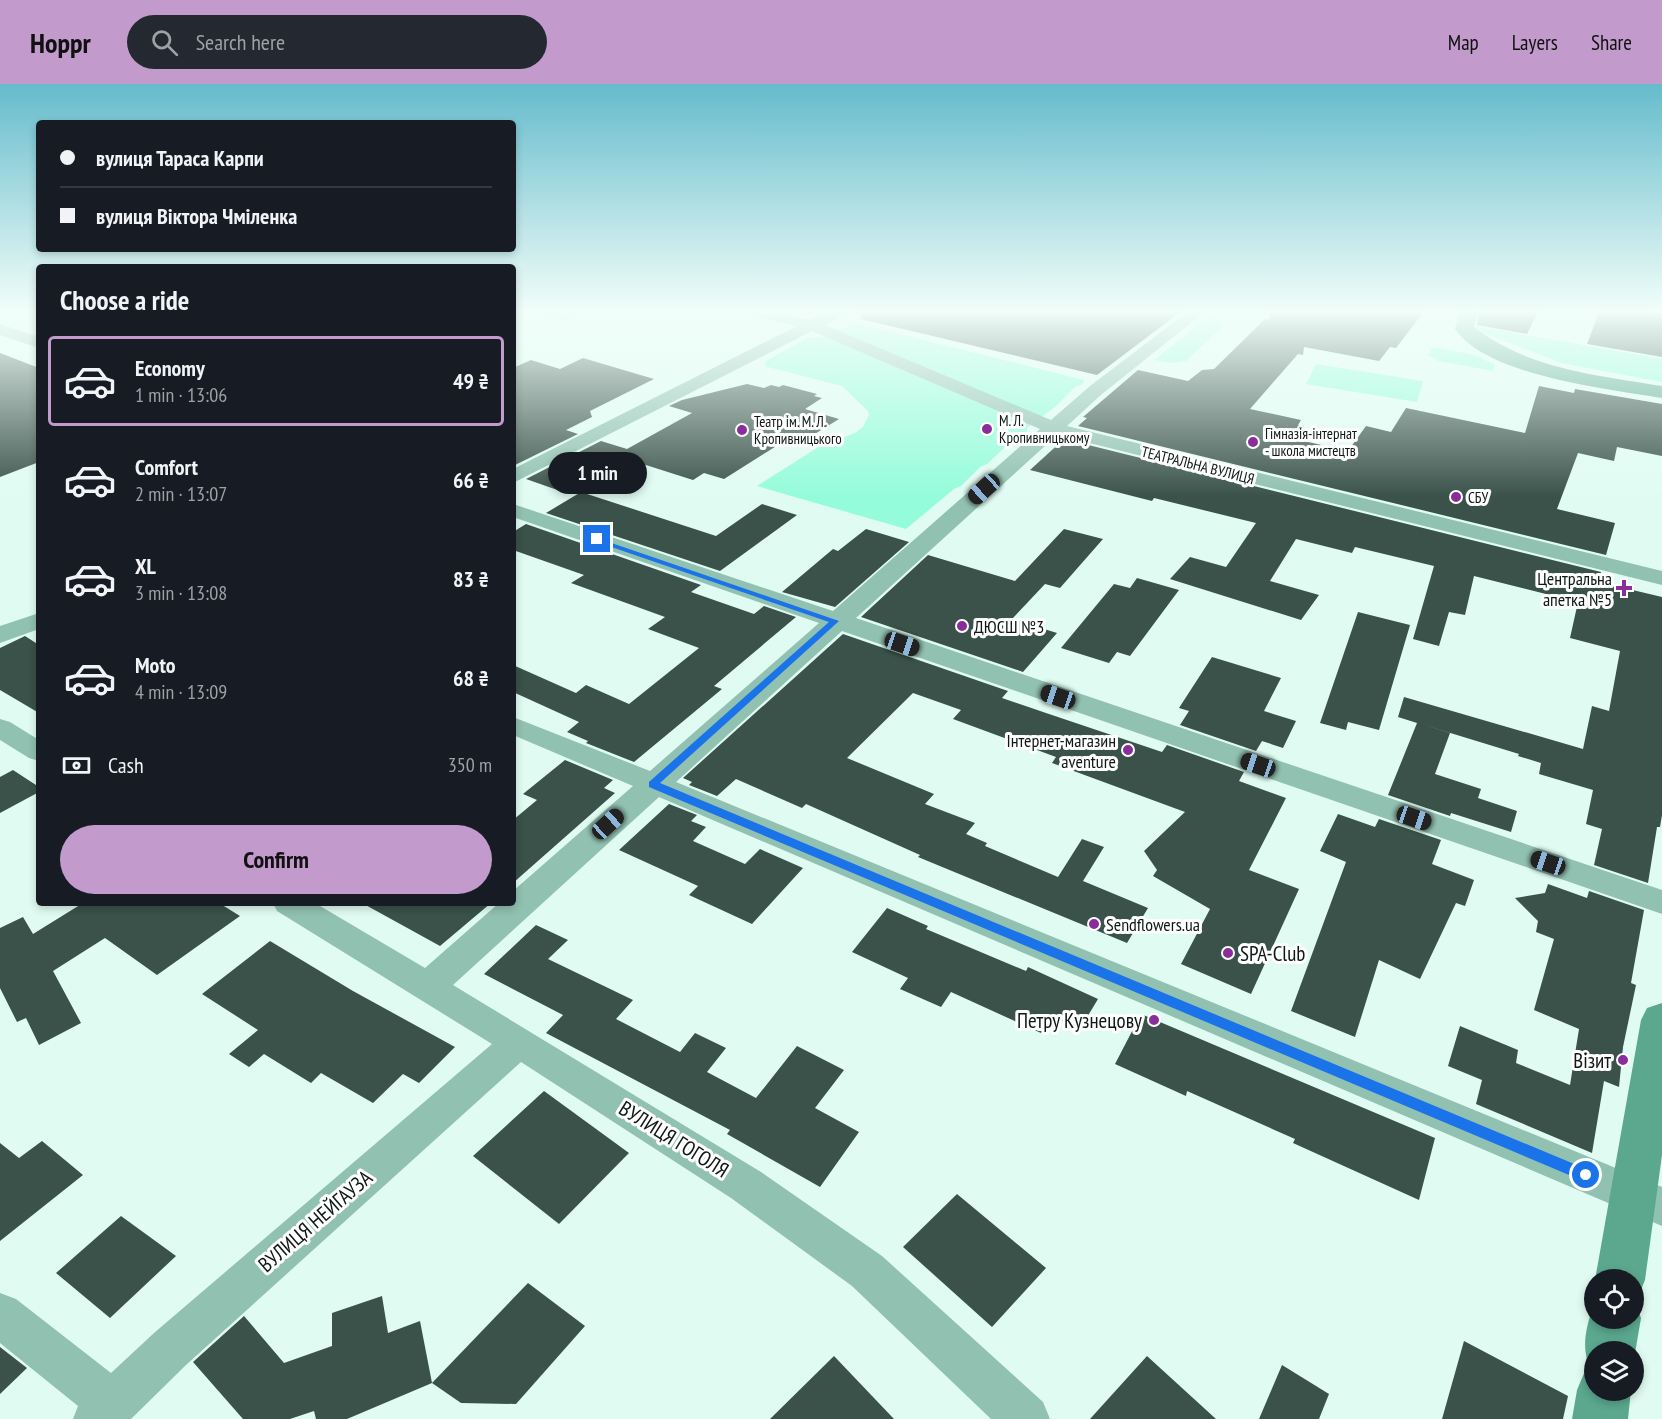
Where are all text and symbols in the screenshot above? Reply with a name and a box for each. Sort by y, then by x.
search box [127,15,547,69]
text: Hoppr [30,24,91,61]
icon: search [148,26,181,59]
text: Search here [196,28,285,56]
text: Map [1448,29,1479,56]
text: Layers [1512,29,1558,56]
text: Share [1591,29,1632,56]
text: вулиця Тараса Карпи [96,144,264,172]
text: вулиця Віктора Чміленка [96,202,297,230]
text: Choose a ride [60,283,189,317]
icon: car [63,354,117,408]
text: Economy [135,354,205,382]
text: 49 ₴ [453,367,489,395]
text: 1 min · 13:06 [135,382,227,408]
place label: М. Л. Кропивницькому [999,411,1090,447]
place label: Театр ім. М. Л. Кропивницького [754,412,842,448]
marker: М. Л. Кропивницькому [980,422,994,436]
marker: Театр ім. М. Л. Кропивницького [735,423,749,437]
place label: Гімназія-інтернат - школа мистецтв [1265,424,1357,460]
marker: Гімназія-інтернат - школа мистецтв [1246,435,1260,449]
street label: ТЕАТРАЛЬНА ВУЛИЦЯ [1140,442,1256,488]
callout: 1 min [548,452,646,494]
icon: car [63,453,117,507]
text: Comfort [135,453,198,481]
text: 1 min [577,460,618,486]
text: 66 ₴ [453,466,489,494]
car [965,470,1003,508]
text: 2 min · 13:07 [135,481,227,507]
place label: СБУ [1468,488,1489,507]
marker: СБУ [1449,490,1463,504]
route end [583,525,610,552]
icon: car [63,552,117,606]
text: XL [135,552,156,580]
text: 83 ₴ [453,565,489,593]
place label: Центральна апетка №5 [1537,567,1612,611]
text: 3 min · 13:08 [135,580,227,606]
marker: Центральна апетка №5 [1617,581,1631,595]
place label: ДЮСШ №3 [974,615,1044,638]
marker: ДЮСШ №3 [955,619,969,633]
car [882,630,922,658]
icon: car [63,651,117,705]
text: Moto [135,651,176,679]
text: 68 ₴ [453,664,489,692]
text: 4 min · 13:09 [135,679,227,705]
car [1038,683,1078,711]
place label: Інтернет-магазин aventure [1006,729,1116,773]
marker: Інтернет-магазин aventure [1121,743,1135,757]
icon: cash [60,749,93,782]
text: Cash [108,751,144,779]
car [1238,751,1278,779]
text: 350 m [448,752,492,778]
car [1394,804,1434,832]
car [589,805,627,843]
button: Confirm [60,825,492,894]
car [1528,849,1568,877]
place label: Sendflowers.ua [1106,913,1200,936]
marker: Sendflowers.ua [1087,917,1101,931]
place label: SPA-Club [1240,940,1305,967]
marker: SPA-Club [1221,946,1235,960]
place label: Петру Кузнецову [1017,1007,1142,1034]
marker: Петру Кузнецову [1147,1013,1161,1027]
place label: Візит [1573,1047,1611,1074]
marker: Візит [1616,1053,1630,1067]
street label: ВУЛИЦЯ ГОГОЛЯ [614,1095,734,1183]
route start [1572,1161,1599,1188]
street label: ВУЛИЦЯ НЕЙГАУЗА [252,1164,378,1278]
map controls [1584,1269,1644,1401]
button: locate [1584,1269,1644,1329]
button: layers [1584,1341,1644,1401]

